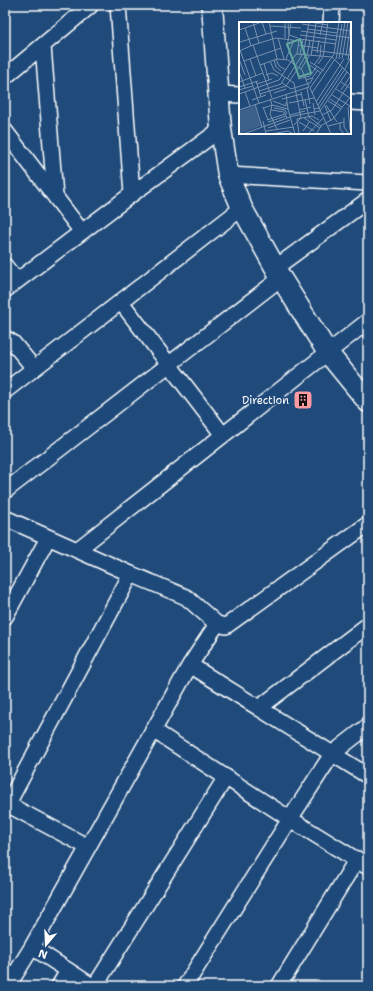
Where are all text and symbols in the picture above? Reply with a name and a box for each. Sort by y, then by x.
inset map [239,22,351,134]
building icon: Direction [292,389,314,411]
place label: Direction [242,393,289,408]
north arrow [26,925,66,965]
text: N [36,945,49,962]

